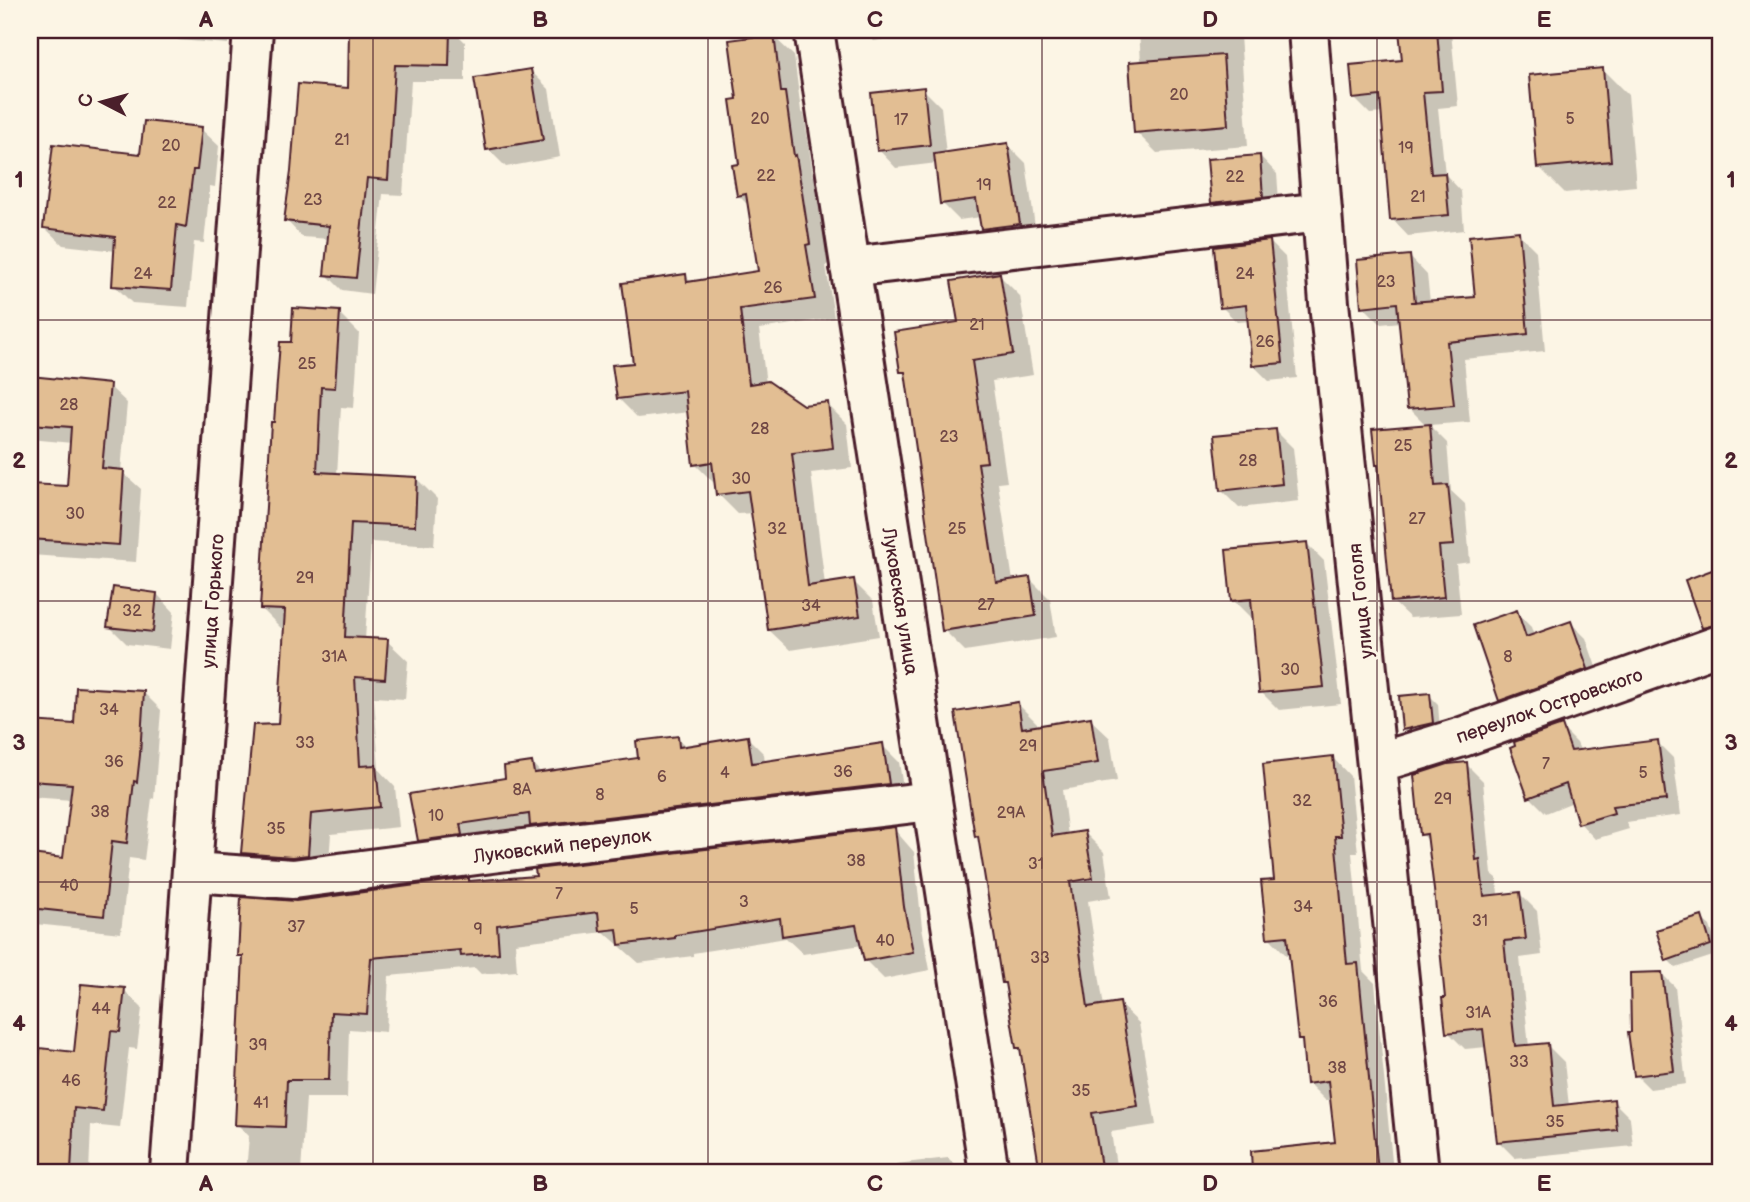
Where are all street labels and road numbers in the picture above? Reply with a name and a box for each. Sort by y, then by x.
street label: Луковская улица [876,525,923,677]
street label: улица Горького [197,533,230,669]
street label: улица Гоголя [1344,542,1379,660]
street label: переулок Островского [1453,664,1646,749]
street label: Луковский переулок [471,824,652,869]

